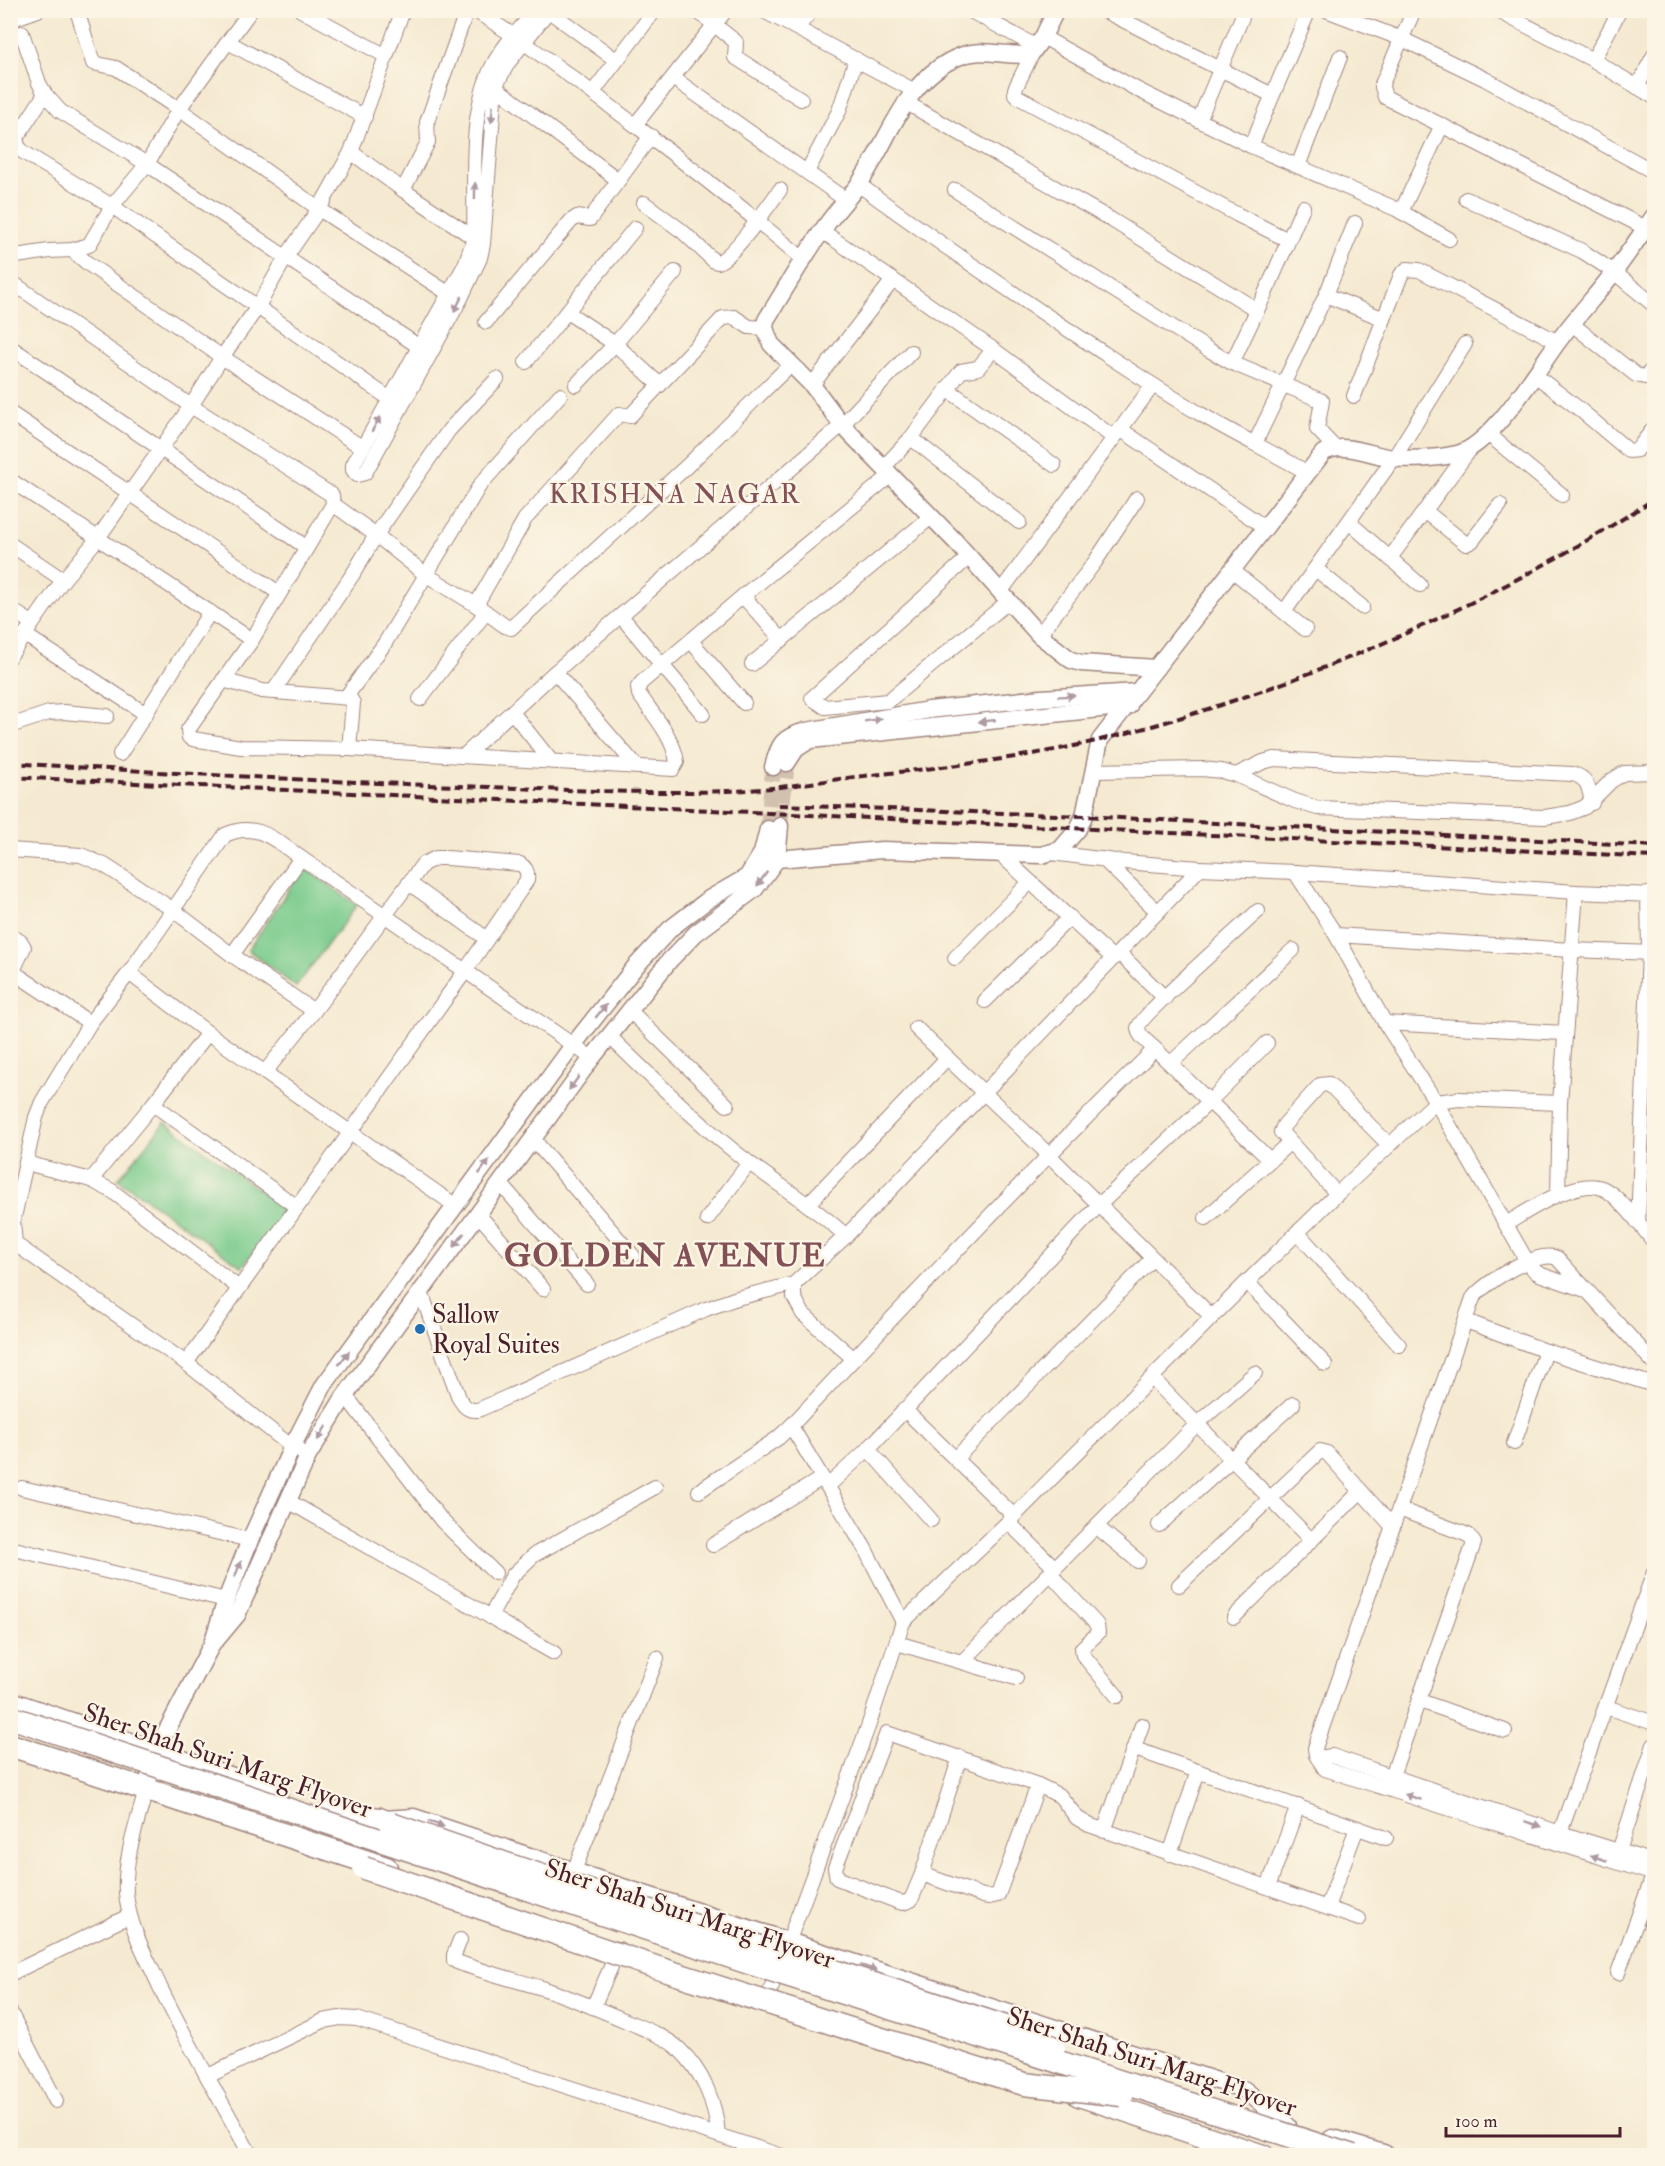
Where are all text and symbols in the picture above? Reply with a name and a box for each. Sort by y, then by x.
one-way arrow [487,105,497,124]
one-way arrow [470,181,480,200]
one-way arrow [453,295,463,312]
one-way arrow [371,415,381,432]
district label: KRISHNA NAGAR [549,478,801,511]
one-way arrow [1057,692,1076,701]
one-way arrow [863,715,882,724]
one-way arrow [977,716,996,726]
one-way arrow [756,871,768,887]
one-way arrow [594,1003,606,1018]
one-way arrow [568,1074,580,1090]
one-way arrow [478,1160,490,1175]
one-way arrow [453,1232,465,1248]
district label: GOLDEN AVENUE [504,1236,826,1276]
place label: Sallow Royal Suites [432,1299,560,1361]
marker: Sallow Royal Suites [413,1322,427,1336]
one-way arrow [338,1350,350,1366]
one-way arrow [316,1425,327,1441]
one-way arrow [233,1560,243,1578]
street label: Sher Shah Suri Marg Flyover [79,1696,377,1826]
one-way arrow [1404,1792,1422,1801]
one-way arrow [427,1820,445,1829]
one-way arrow [1524,1820,1542,1829]
street label: Sher Shah Suri Marg Flyover [540,1852,839,1976]
one-way arrow [1590,1852,1608,1862]
one-way arrow [860,1963,878,1973]
street label: Sher Shah Suri Marg Flyover [1002,2000,1301,2124]
scale bar [1446,2100,1620,2138]
text: 100 m [1455,2110,1498,2133]

